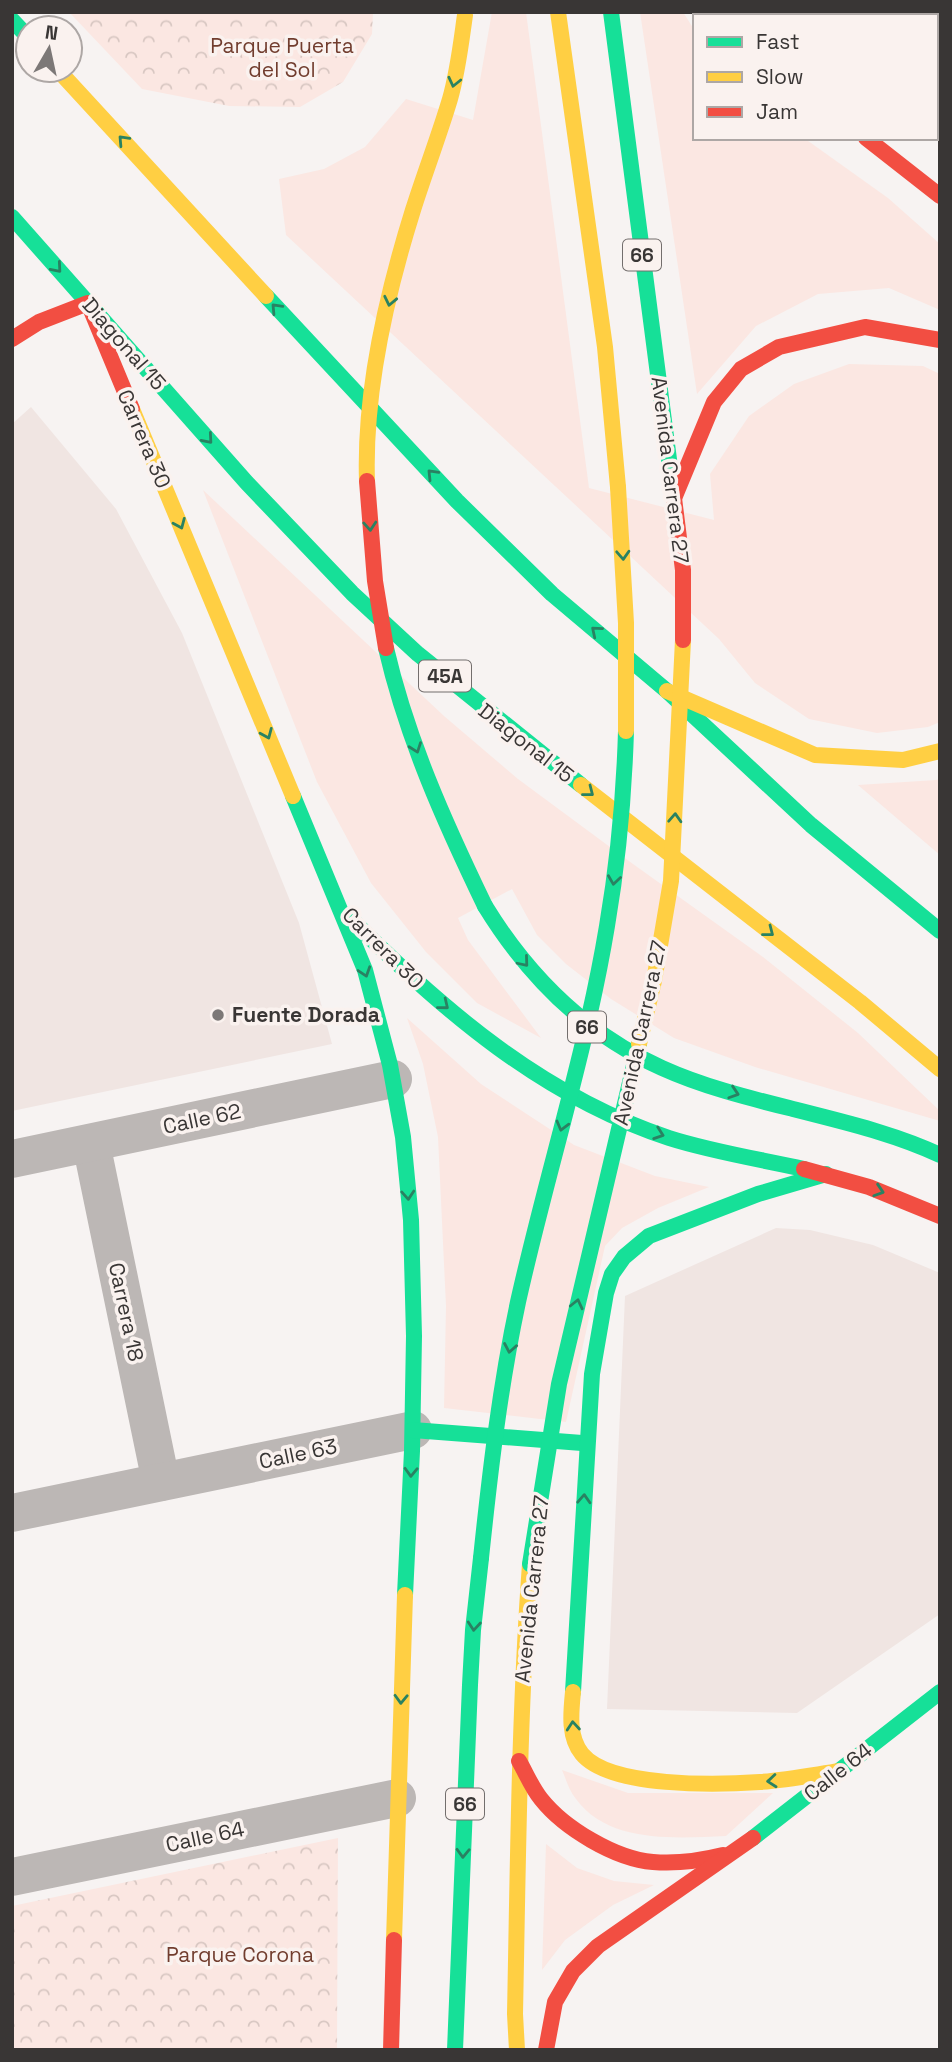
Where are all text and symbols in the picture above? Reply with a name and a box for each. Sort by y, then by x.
north arrow [14,14,84,84]
legend [693,14,938,140]
text: N [43,19,60,46]
text: Fast [756,28,800,55]
park label: Parque Puerta del Sol [210,32,354,83]
text: Slow [756,63,804,90]
one-way arrow [448,76,462,88]
text: Jam [756,98,798,125]
one-way arrow [118,135,131,148]
road number: 66 [623,240,661,270]
one-way arrow [49,260,61,273]
street label: Diagonal 15 [77,292,172,396]
one-way arrow [383,295,398,307]
one-way arrow [272,303,285,316]
street label: Avenida Carrera 27 [646,375,695,565]
street label: Carrera 30 [112,385,177,492]
one-way arrow [200,431,212,444]
one-way arrow [427,470,440,483]
one-way arrow [172,517,186,530]
one-way arrow [362,521,377,532]
one-way arrow [615,550,630,561]
one-way arrow [591,627,604,639]
road number: 45A [419,660,471,692]
street label: Diagonal 15 [473,697,580,788]
one-way arrow [259,728,273,740]
one-way arrow [408,741,422,753]
one-way arrow [582,784,594,797]
one-way arrow [667,812,682,823]
one-way arrow [606,874,621,886]
street label: Carrera 30 [337,901,430,994]
one-way arrow [761,924,774,937]
street label: Avenida Carrera 27 [607,938,672,1128]
one-way arrow [516,953,528,966]
one-way arrow [357,966,372,978]
one-way arrow [437,997,449,1010]
place label: Fuente Dorada [232,1001,380,1028]
marker: Fuente Dorada [210,1007,226,1023]
road number: 66 [568,1012,606,1042]
one-way arrow [727,1084,739,1099]
street label: Calle 62 [160,1097,243,1140]
one-way arrow [556,1120,570,1132]
one-way arrow [652,1126,664,1140]
one-way arrow [872,1183,885,1197]
one-way arrow [400,1190,415,1201]
street label: Carrera 18 [103,1260,150,1364]
one-way arrow [568,1298,583,1310]
one-way arrow [503,1342,518,1354]
street label: Calle 63 [256,1432,339,1475]
one-way arrow [404,1466,419,1477]
one-way arrow [576,1493,591,1504]
street label: Avenida Carrera 27 [508,1494,555,1684]
one-way arrow [467,1621,482,1632]
one-way arrow [394,1694,409,1705]
one-way arrow [566,1720,581,1731]
street label: Calle 64 [798,1736,877,1807]
one-way arrow [766,1773,777,1788]
road number: 66 [446,1788,484,1820]
street label: Calle 64 [163,1815,247,1858]
one-way arrow [456,1848,471,1859]
park label: Parque Corona [166,1941,314,1968]

